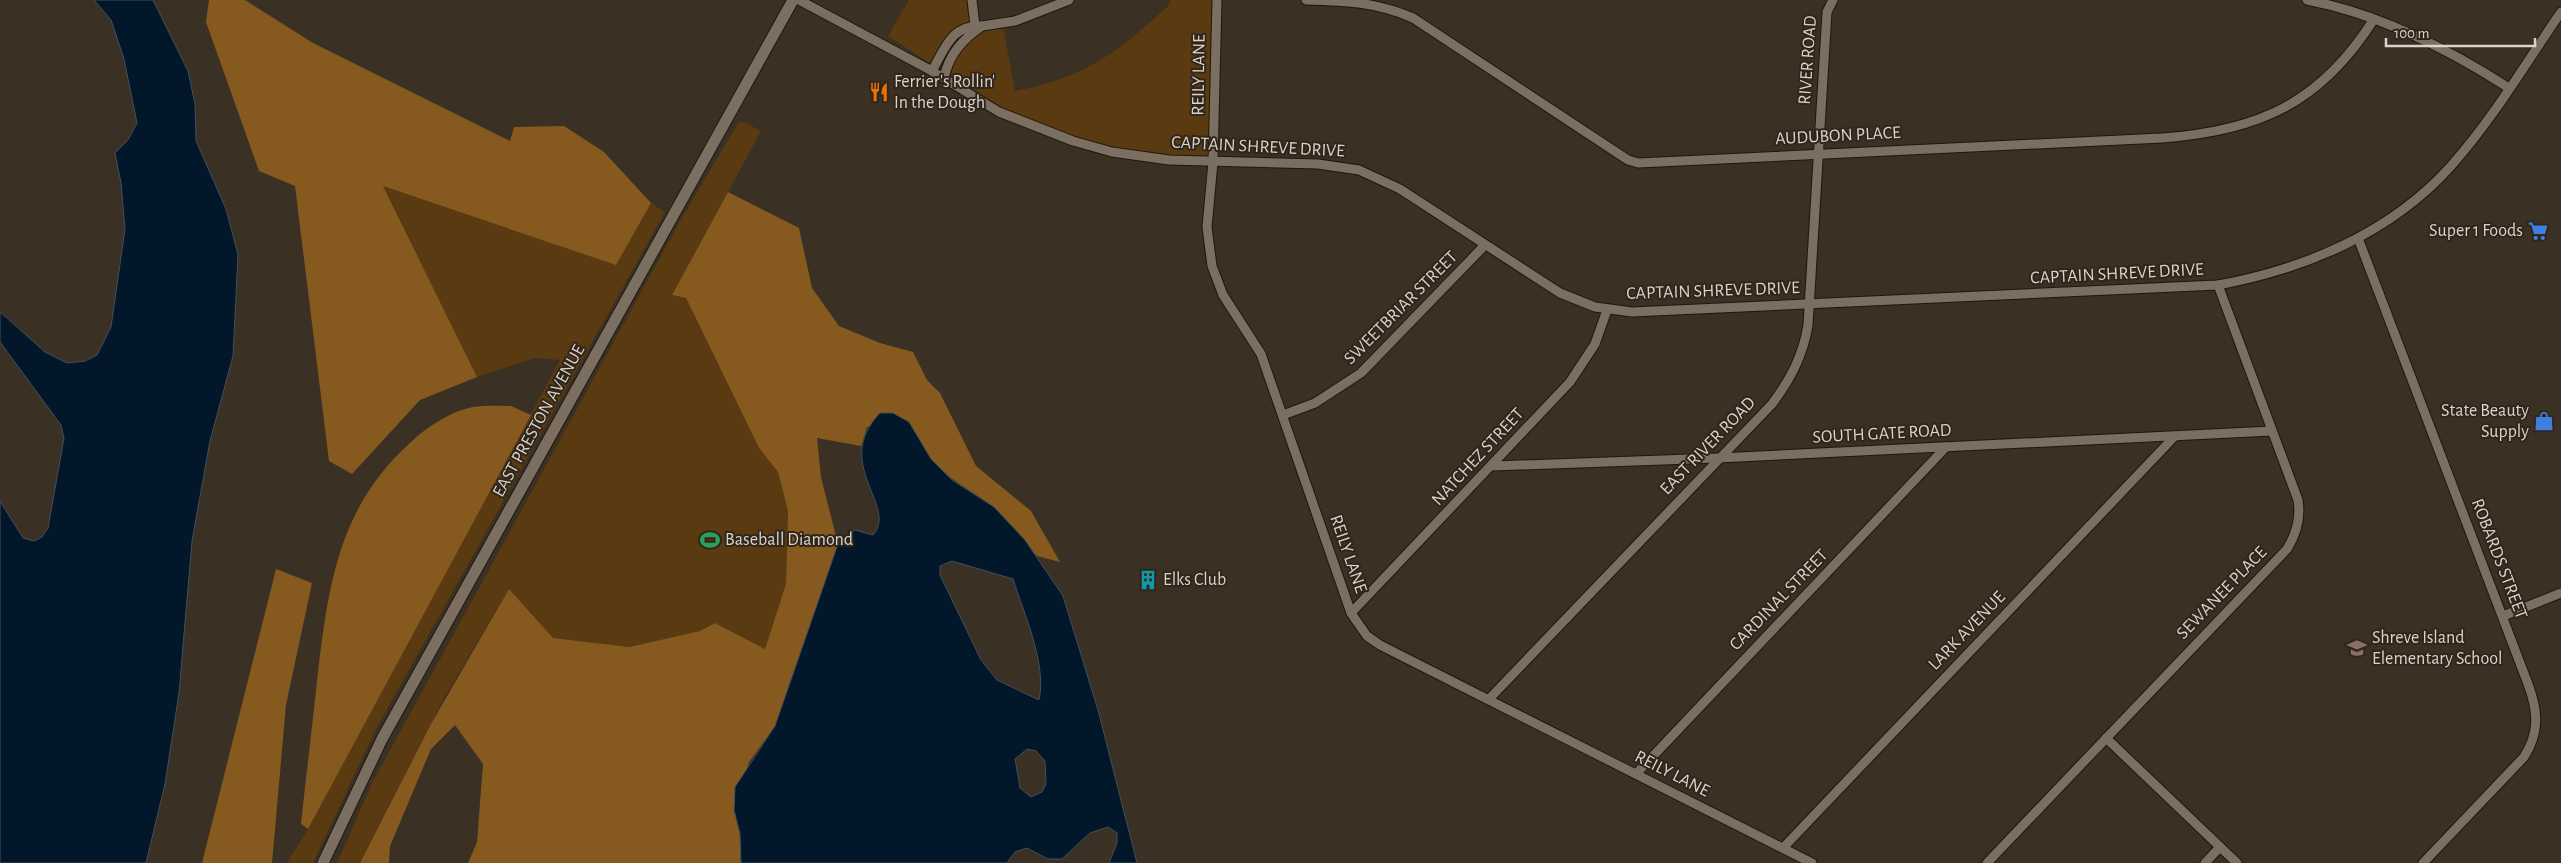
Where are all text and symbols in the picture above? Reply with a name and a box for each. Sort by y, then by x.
street label: RIVER ROAD [1796,15,1820,105]
scale bar [2386,15,2535,47]
text: 100 m [2394,26,2429,41]
street label: REILY LANE [1189,34,1209,116]
place label: Ferrier's Rollin' In the Dough [894,73,995,112]
restaurant icon: Ferrier's Rollin' In the Dough [868,81,890,103]
street label: AUDUBON PLACE [1775,124,1902,148]
street label: CAPTAIN SHREVE DRIVE [1171,133,1346,161]
supermarket icon: Super 1 Foods [2527,220,2549,242]
place label: Super 1 Foods [2429,222,2523,240]
street label: SWEETBRIAR STREET [1341,248,1461,368]
street label: CAPTAIN SHREVE DRIVE [2030,260,2205,288]
street label: CAPTAIN SHREVE DRIVE [1626,279,1800,303]
street label: EAST PRESTON AVENUE [490,341,589,500]
street label: EAST RIVER ROAD [1657,394,1759,498]
place label: State Beauty Supply [2441,402,2529,441]
street label: NATCHEZ STREET [1429,405,1528,509]
shop icon: State Beauty Supply [2533,410,2555,432]
street label: SOUTH GATE ROAD [1812,421,1952,447]
street label: ROBARDS STREET [2468,496,2530,622]
street label: REILY LANE [1326,513,1370,596]
sports icon: Baseball Diamond [699,529,721,551]
place label: Baseball Diamond [725,531,853,549]
street label: SEWANEE PLACE [2174,543,2271,643]
street label: CARDINAL STREET [1726,546,1832,654]
building icon: Elks Club [1137,569,1159,591]
place label: Elks Club [1163,571,1226,589]
street label: LARK AVENUE [1925,588,2009,674]
place label: Shreve Island Elementary School [2372,629,2503,668]
school or university icon: Shreve Island Elementary School [2346,637,2368,659]
street label: REILY LANE [1632,748,1713,801]

